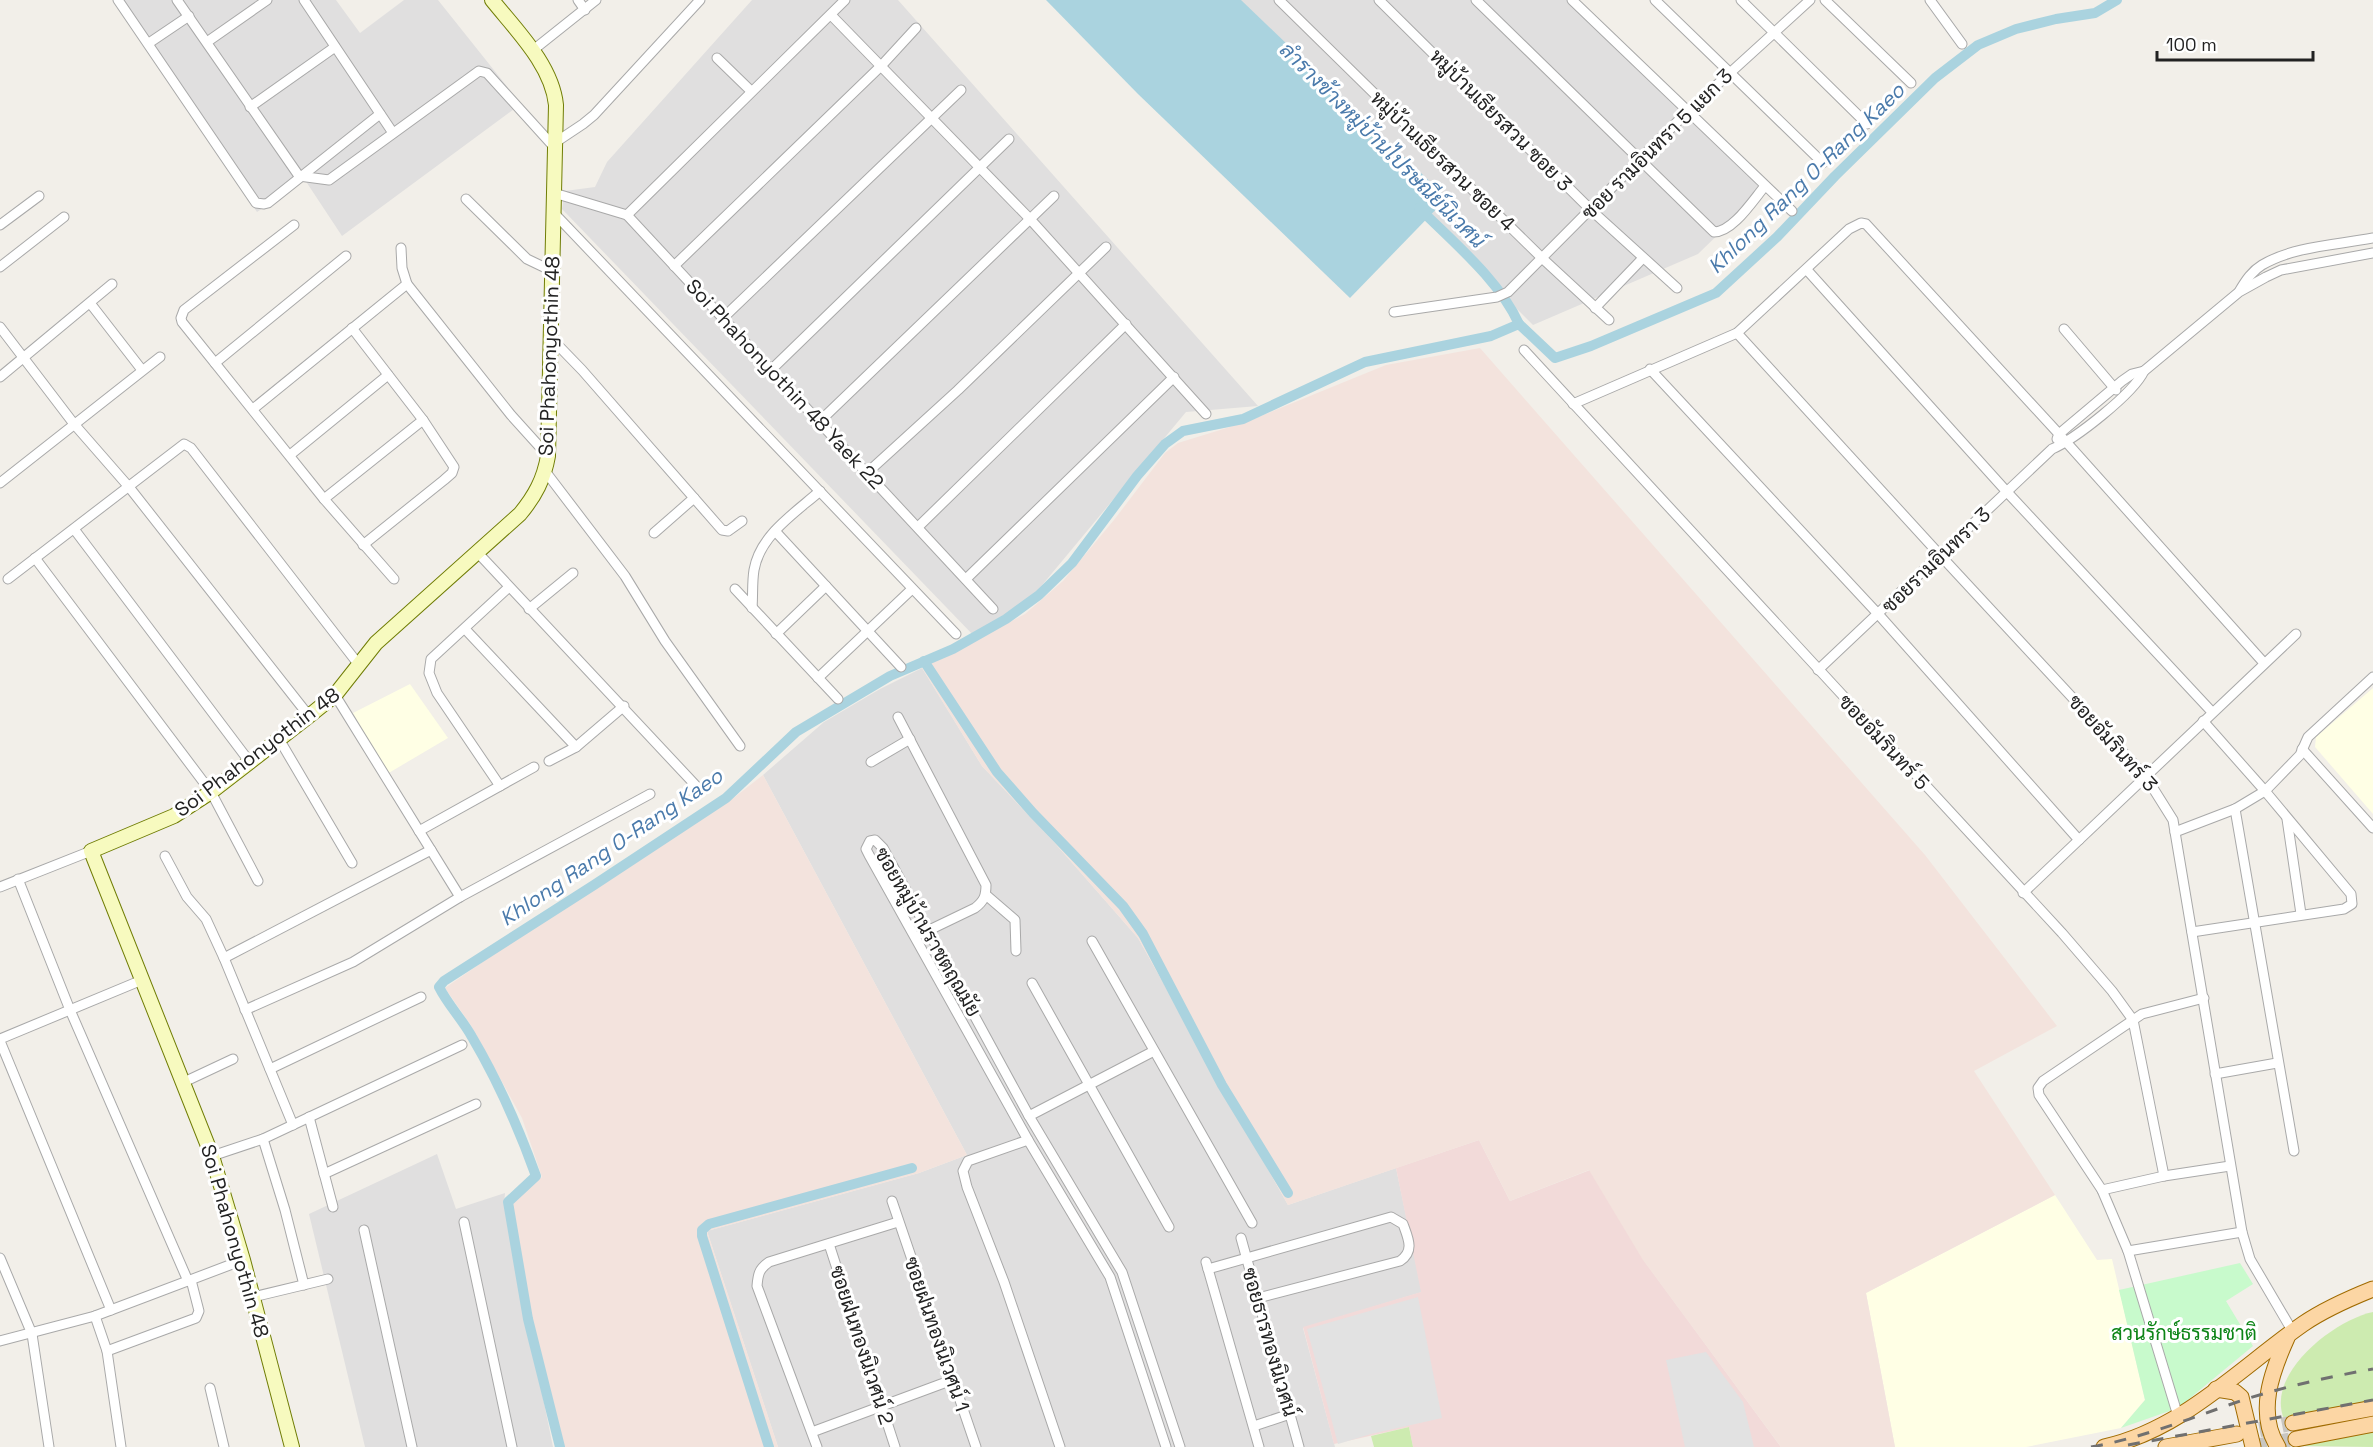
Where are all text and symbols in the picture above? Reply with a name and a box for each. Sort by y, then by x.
scale bar [2157,24,2313,62]
text: 100 m [2166,33,2217,56]
water label: ลำรางข้างหมู่บ้านไปรษณีย์นิเวศน์ [1273,36,1494,257]
street label: หมู่บ้านเธียรสวน ซอย 3 [1423,43,1578,198]
street label: ซอย รามอินทรา 5 แยก 3 [1576,63,1738,225]
water label: Khlong Rang O-Rang Kaeo [1702,76,1911,279]
street label: หมู่บ้านเธียรสวน ซอย 4 [1364,85,1521,238]
street label: Soi Phahonyothin 48 [533,256,565,456]
street label: Soi Phahonyothin 48 Yaek 22 [680,273,890,495]
street label: ซอยรามอินทรา 3 [1876,502,1996,618]
street label: Soi Phahonyothin 48 [169,681,345,823]
street label: ซอยอัมรินทร์ 5 [1833,688,1936,795]
street label: ซอยอัมรินทร์ 3 [2063,688,2164,797]
water label: Khlong Rang O-Rang Kaeo [494,762,729,932]
street label: ซอยหมู่บ้านราชตฤณมัย [867,843,987,1022]
street label: Soi Phahonyothin 48 [195,1141,275,1341]
street label: ซอยฝนทองนิเวศน์ 1 [898,1253,977,1415]
street label: ซอยฝนทองนิเวศน์ 2 [824,1262,901,1428]
street label: ซอยธารทองนิเวศน์ [1236,1264,1305,1419]
park label: สวนรักษ์ธรรมชาติ [2111,1319,2257,1346]

